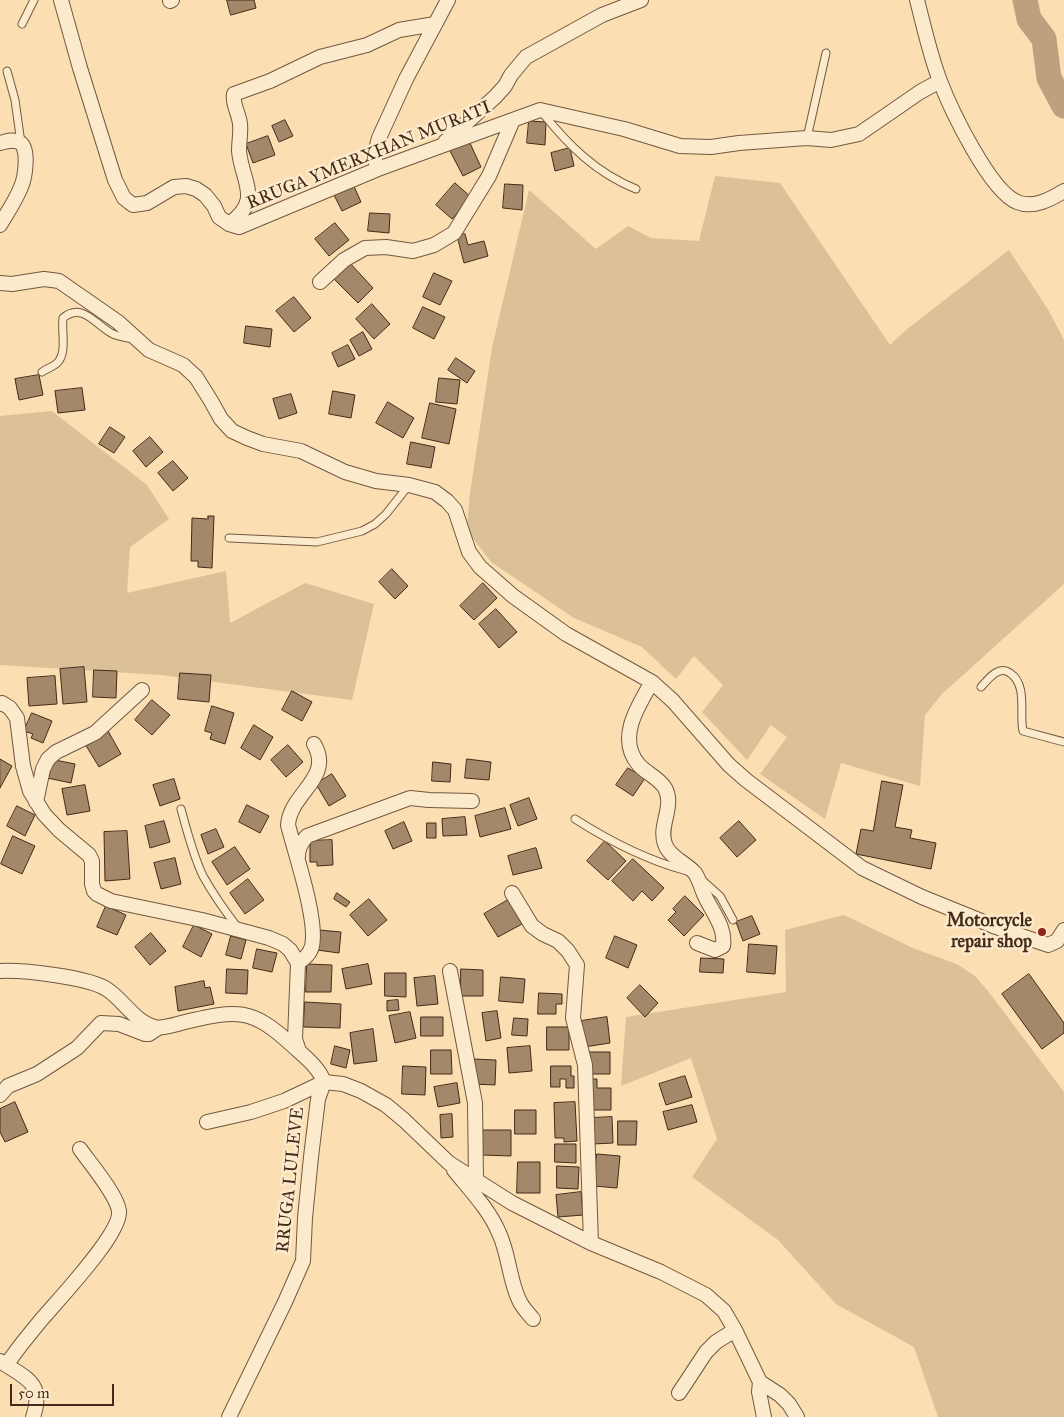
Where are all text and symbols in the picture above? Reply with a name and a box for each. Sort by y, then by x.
street label: RRUGA YMERXHAN MURATI [244,97,494,215]
place label: Motorcycle repair shop [946,911,1032,954]
marker: Motorcycle repair shop [1036,926,1048,938]
street label: RRUGA LULEVE [273,1106,309,1254]
scale bar [12,1374,116,1406]
text: 50 m [18,1384,50,1402]

